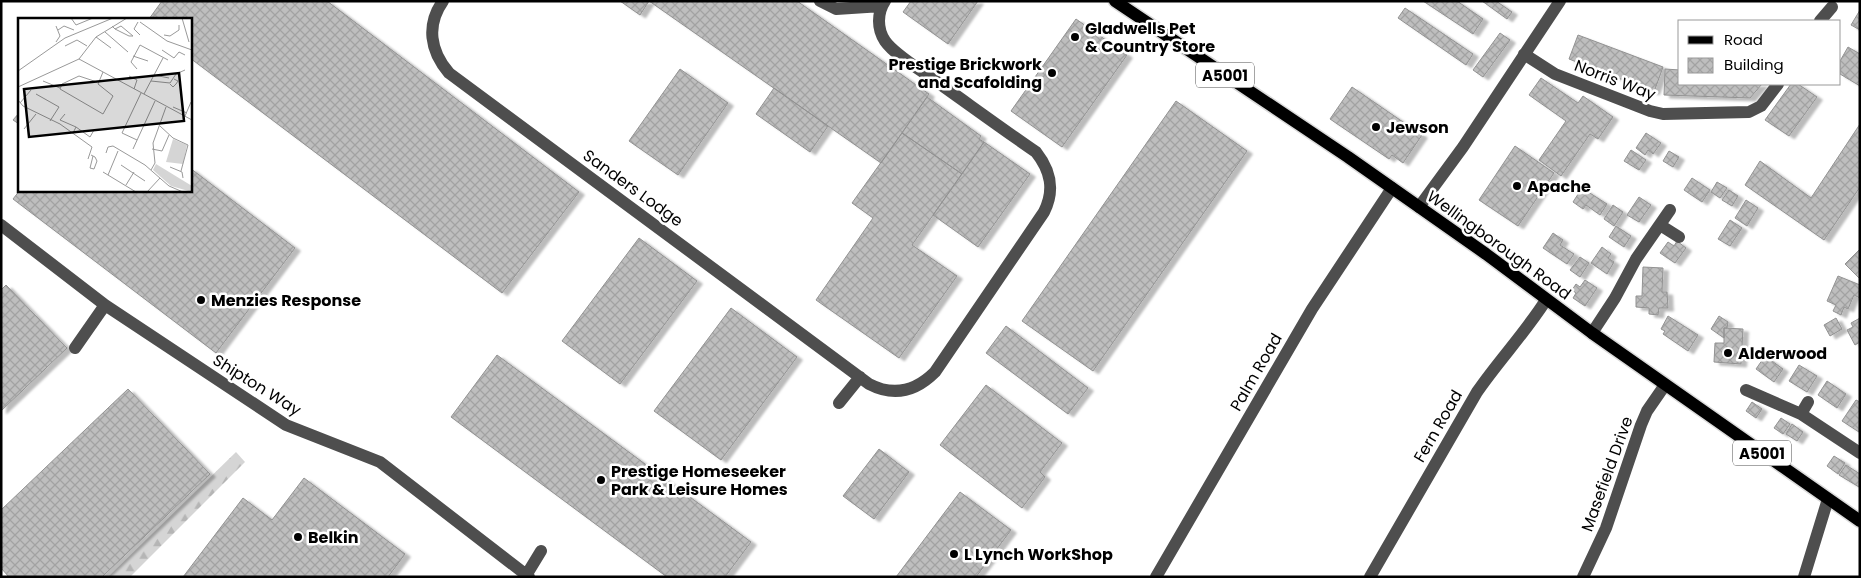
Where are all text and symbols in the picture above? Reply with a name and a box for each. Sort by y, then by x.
place label: Gladwells Pet & Country Store [1085,17,1215,58]
inset map [18,18,191,191]
legend [1678,20,1841,85]
text: Road [1724,29,1763,50]
marker: Gladwells Pet & Country Store [1069,31,1081,43]
place label: Prestige Brickwork and Scafolding [889,53,1042,94]
street label: Norris Way [1571,54,1659,106]
text: Building [1724,54,1784,75]
road number: A5001 [1196,62,1254,88]
marker: Prestige Brickwork and Scafolding [1046,67,1058,79]
place label: Jewson [1386,116,1449,139]
marker: Jewson [1370,121,1382,133]
street label: Sanders Lodge [578,144,688,232]
place label: Apache [1527,175,1591,198]
marker: Apache [1511,180,1523,192]
street label: Wellingborough Road [1422,185,1576,305]
place label: Menzies Response [211,289,361,312]
marker: Menzies Response [195,294,207,306]
street label: Palm Road [1224,329,1288,415]
place label: Alderwood [1738,342,1827,365]
marker: Alderwood [1722,347,1734,359]
street label: Shipton Way [208,349,306,421]
street label: Fern Road [1408,386,1468,466]
street label: Masefield Drive [1575,413,1639,535]
road number: A5001 [1733,440,1791,466]
place label: Prestige Homeseeker Park & Leisure Homes [611,460,788,501]
marker: Prestige Homeseeker Park & Leisure Homes [595,474,607,486]
place label: Belkin [308,526,359,549]
marker: Belkin [292,531,304,543]
place label: L Lynch WorkShop [964,543,1113,566]
marker: L Lynch WorkShop [948,548,960,560]

